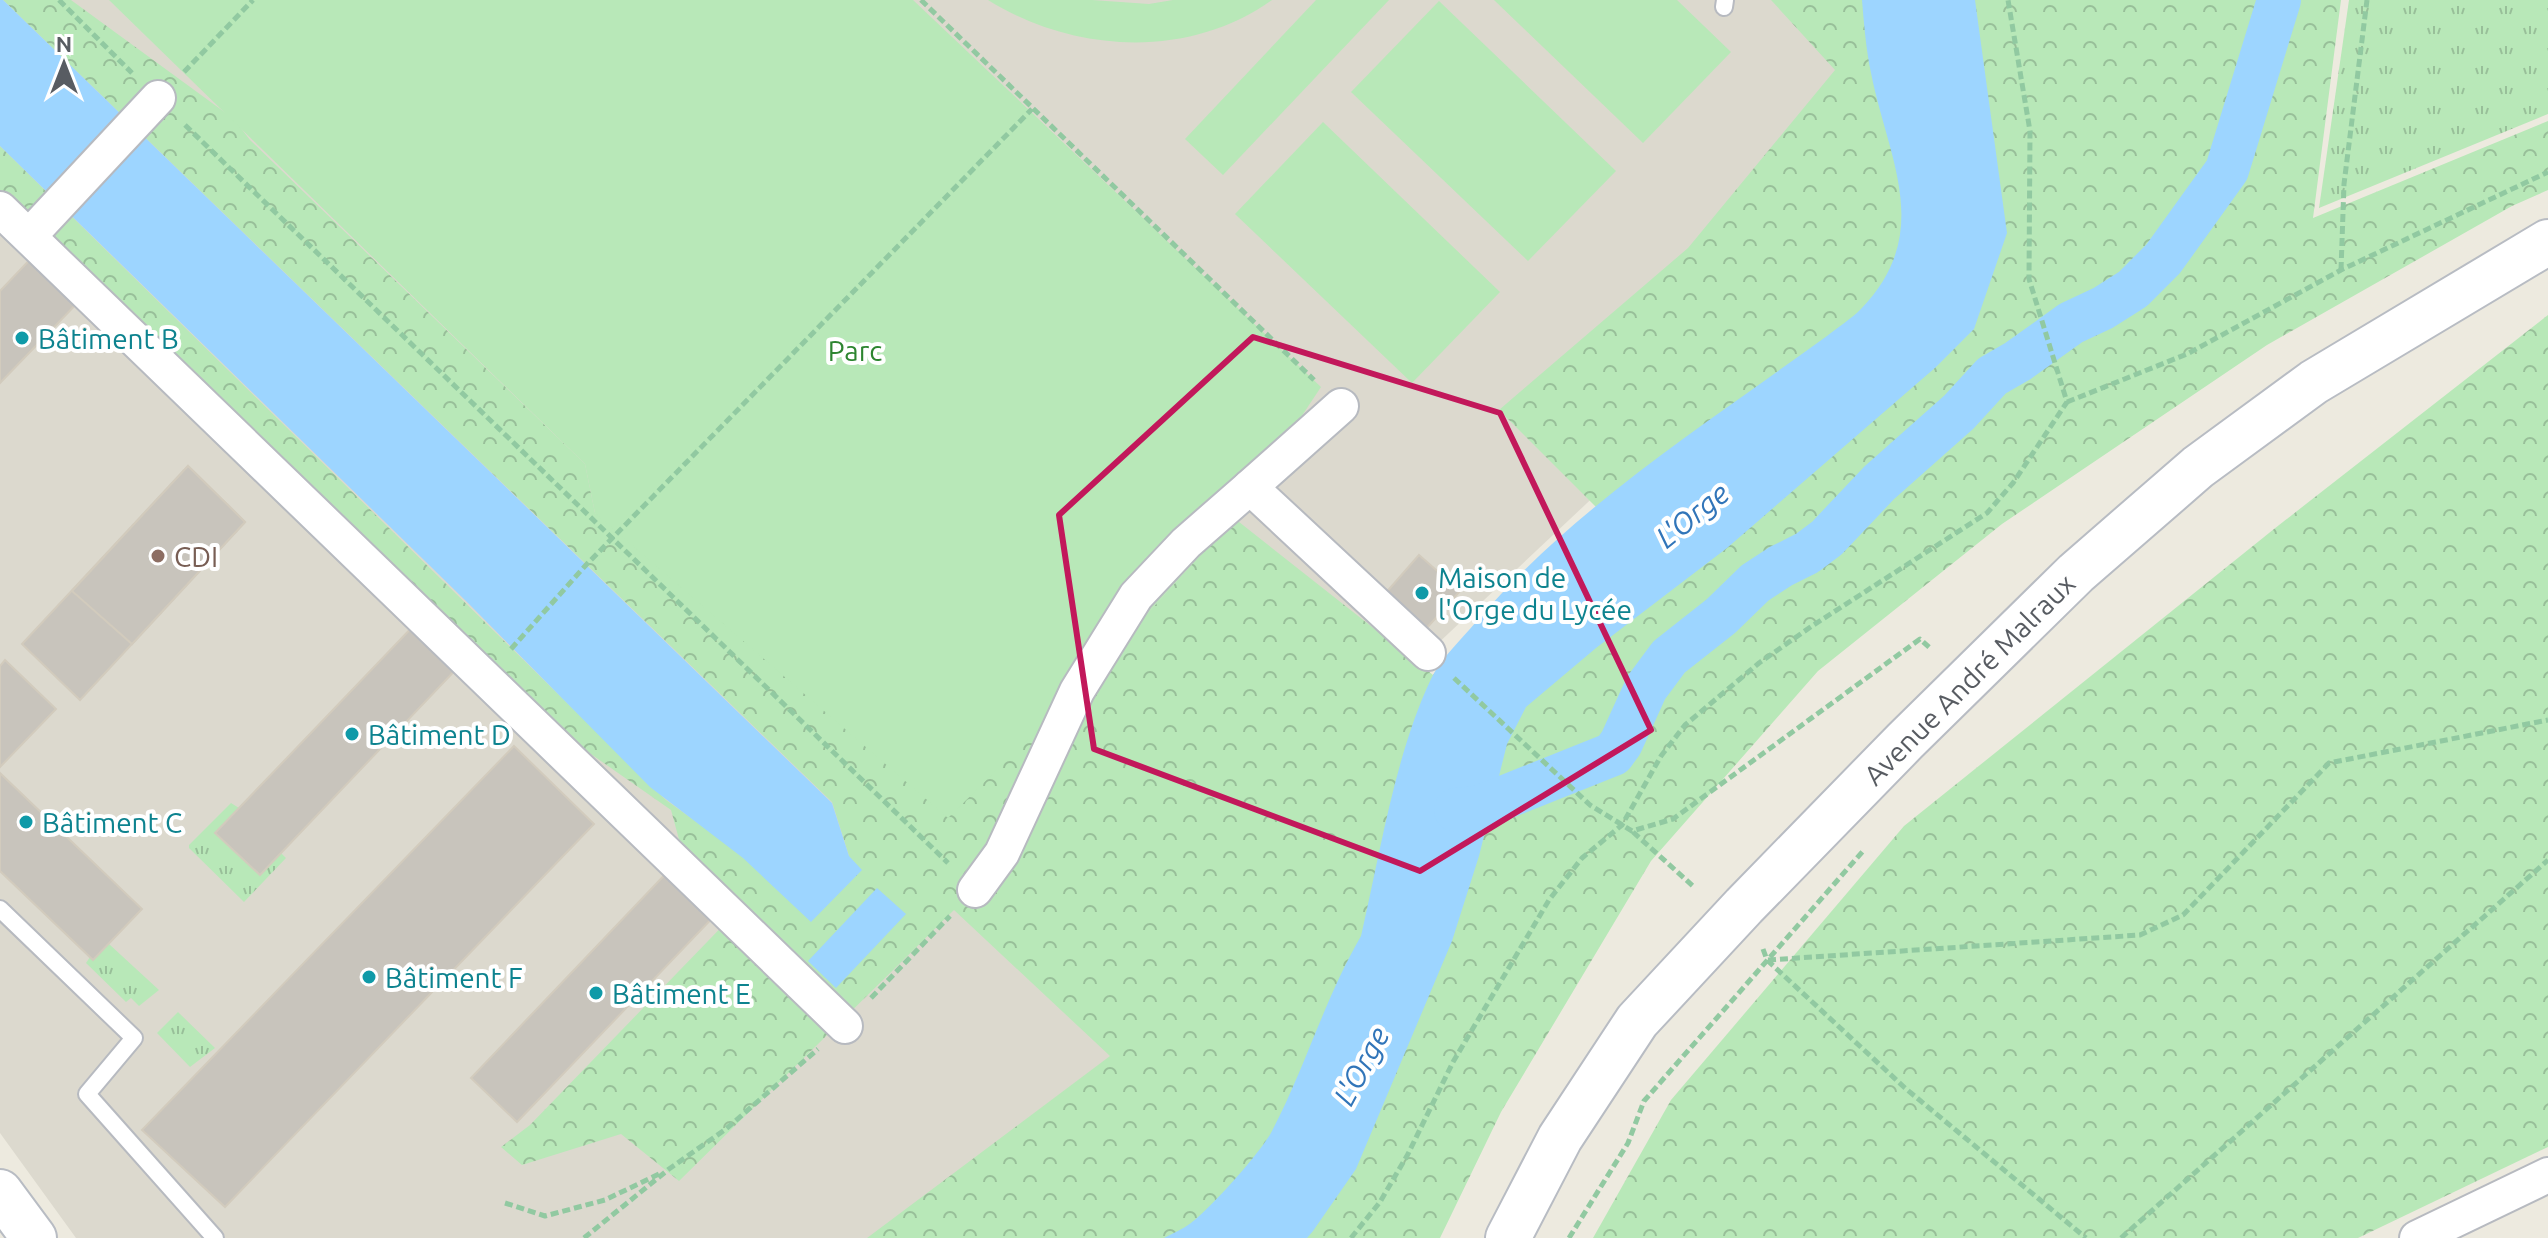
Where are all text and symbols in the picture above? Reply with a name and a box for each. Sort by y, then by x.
north arrow [24,24,104,104]
text: N [56,31,72,56]
place label: Bâtiment B [38,323,179,354]
marker: Bâtiment B [13,329,31,347]
park label: Parc [828,335,882,366]
water label: L'Orge [1649,475,1735,555]
place label: CDI [174,541,218,572]
marker: CDI [149,547,167,565]
place label: Maison de l'Orge du Lycée [1438,562,1632,625]
street label: Avenue André Malraux [1857,567,2081,791]
marker: Maison de l'Orge du Lycée [1413,584,1431,602]
place label: Bâtiment D [368,719,511,750]
marker: Bâtiment D [343,725,361,743]
place label: Bâtiment C [42,807,182,838]
marker: Bâtiment C [17,813,35,831]
place label: Bâtiment F [385,962,523,993]
marker: Bâtiment F [360,968,378,986]
place label: Bâtiment E [612,978,751,1009]
marker: Bâtiment E [587,984,605,1002]
water label: L'Orge [1326,1021,1396,1111]

